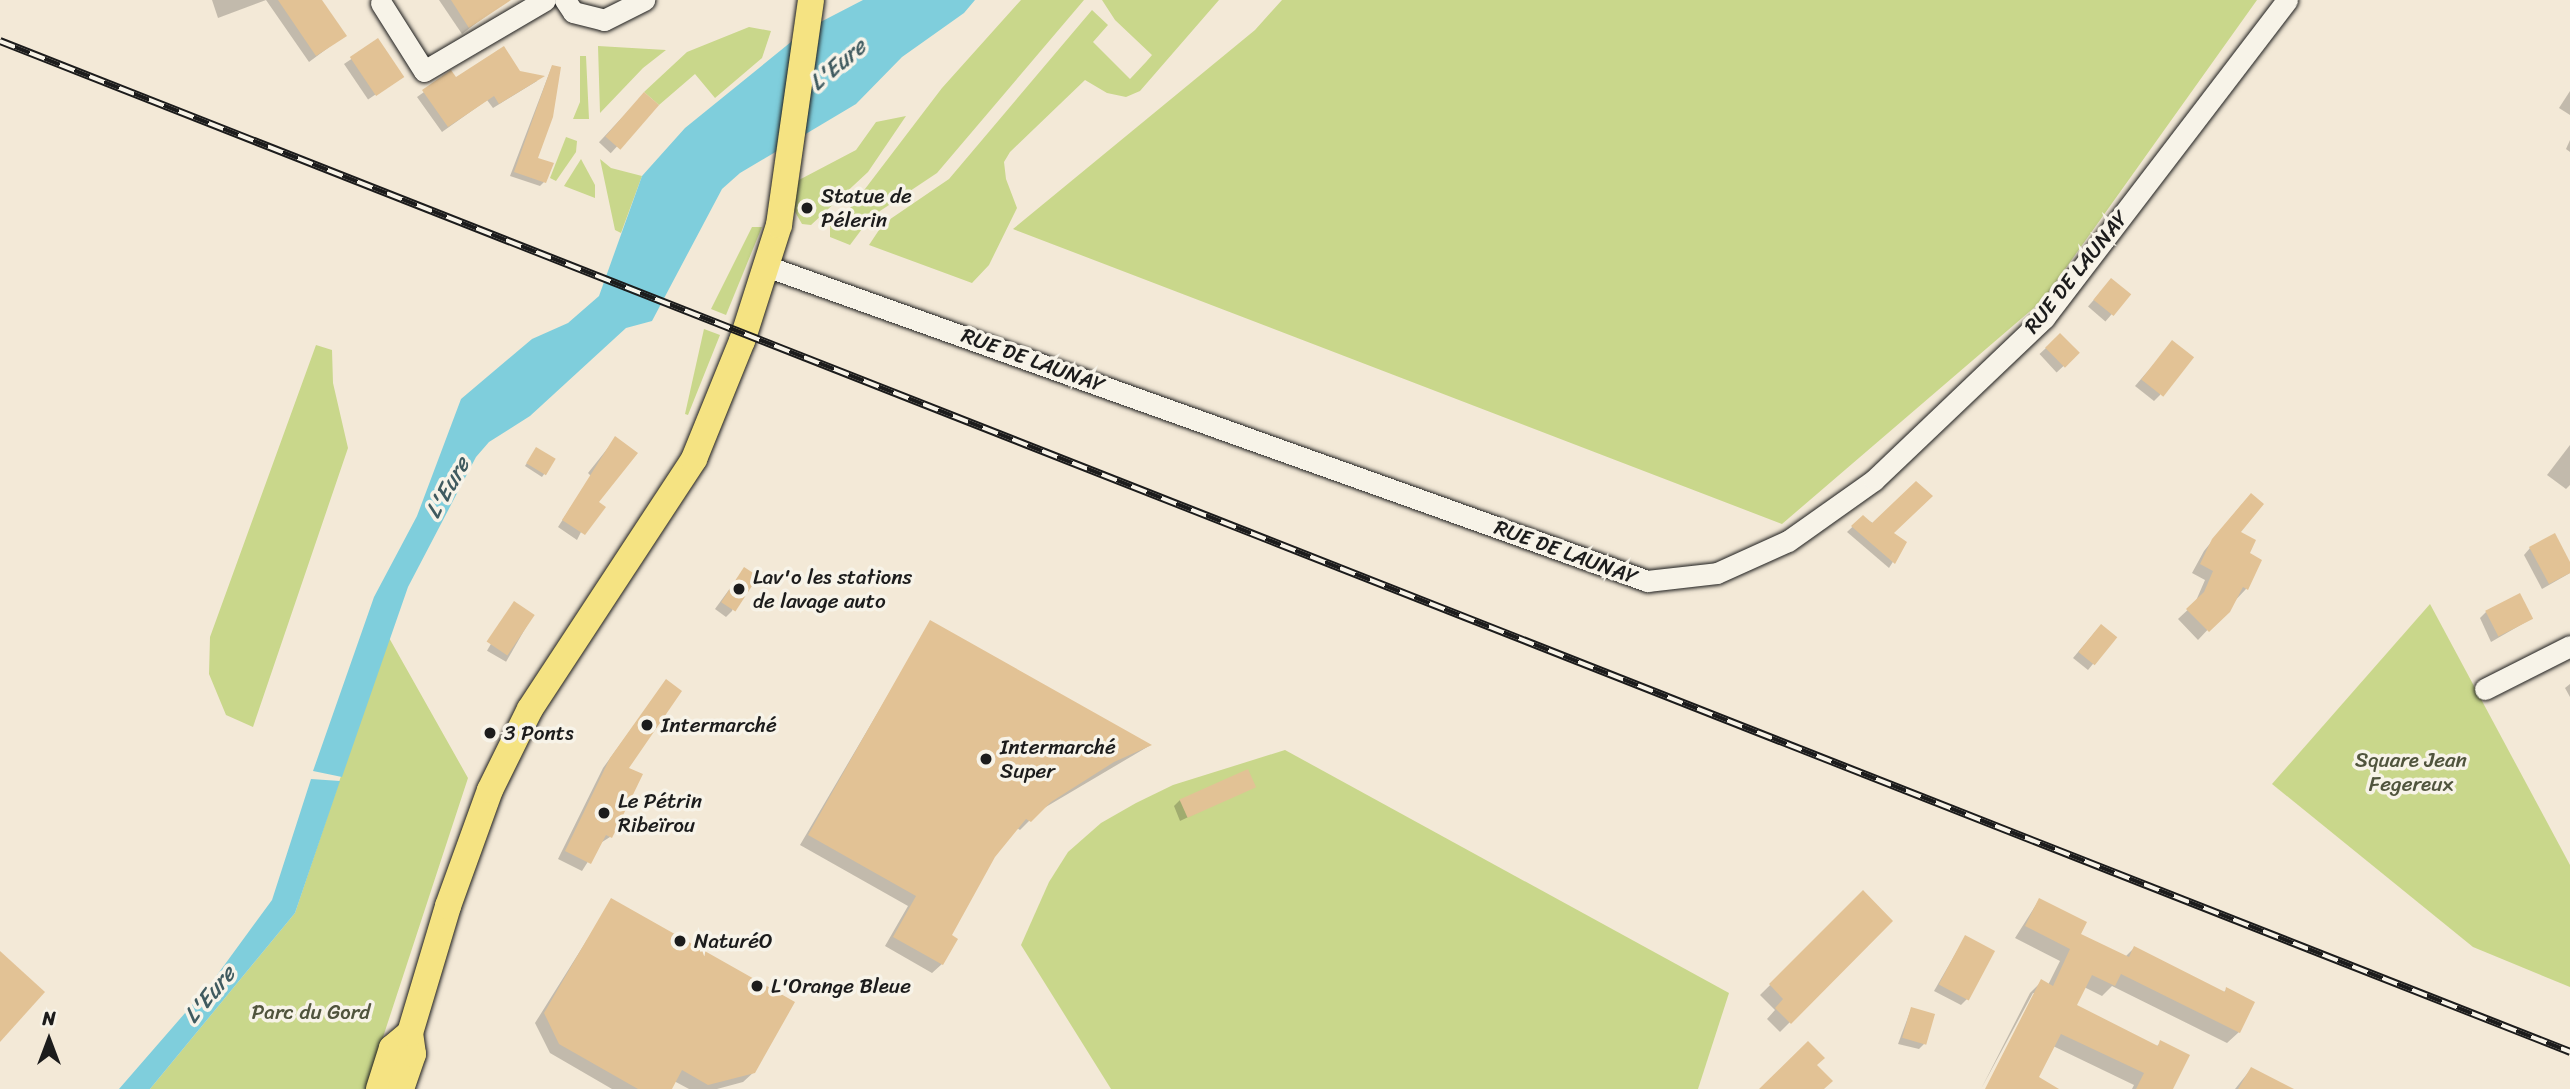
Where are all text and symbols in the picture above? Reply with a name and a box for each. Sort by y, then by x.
water label: L'Eure [804,33,872,97]
place label: Statue de Pélerin [821,183,912,233]
marker: Statue de Pélerin [799,200,815,216]
street label: RUE DE LAUNAY [2019,206,2133,338]
street label: RUE DE LAUNAY [958,322,1108,398]
water label: L'Eure [420,453,476,523]
street label: RUE DE LAUNAY [1491,514,1641,590]
place label: Lav'o les stations de lavage auto [753,564,914,614]
marker: Lav'o les stations de lavage auto [731,581,747,597]
place label: Intermarché [661,712,777,738]
marker: Intermarché [639,717,655,733]
place label: 3 Ponts [504,720,574,746]
marker: 3 Ponts [482,725,498,741]
place label: Intermarché Super [1000,734,1116,784]
park label: Square Jean Fegereux [2355,747,2467,797]
marker: Intermarché Super [978,751,994,767]
place label: Le Pétrin Ribeïrou [618,788,702,838]
marker: Le Pétrin Ribeïrou [596,805,612,821]
place label: NaturéO [694,928,773,954]
marker: NaturéO [672,933,688,949]
water label: L'Eure [178,961,242,1029]
place label: L'Orange Bleue [771,973,911,999]
marker: L'Orange Bleue [749,978,765,994]
park label: Parc du Gord [251,999,371,1025]
text: N [42,1002,56,1035]
north arrow [14,1005,84,1075]

